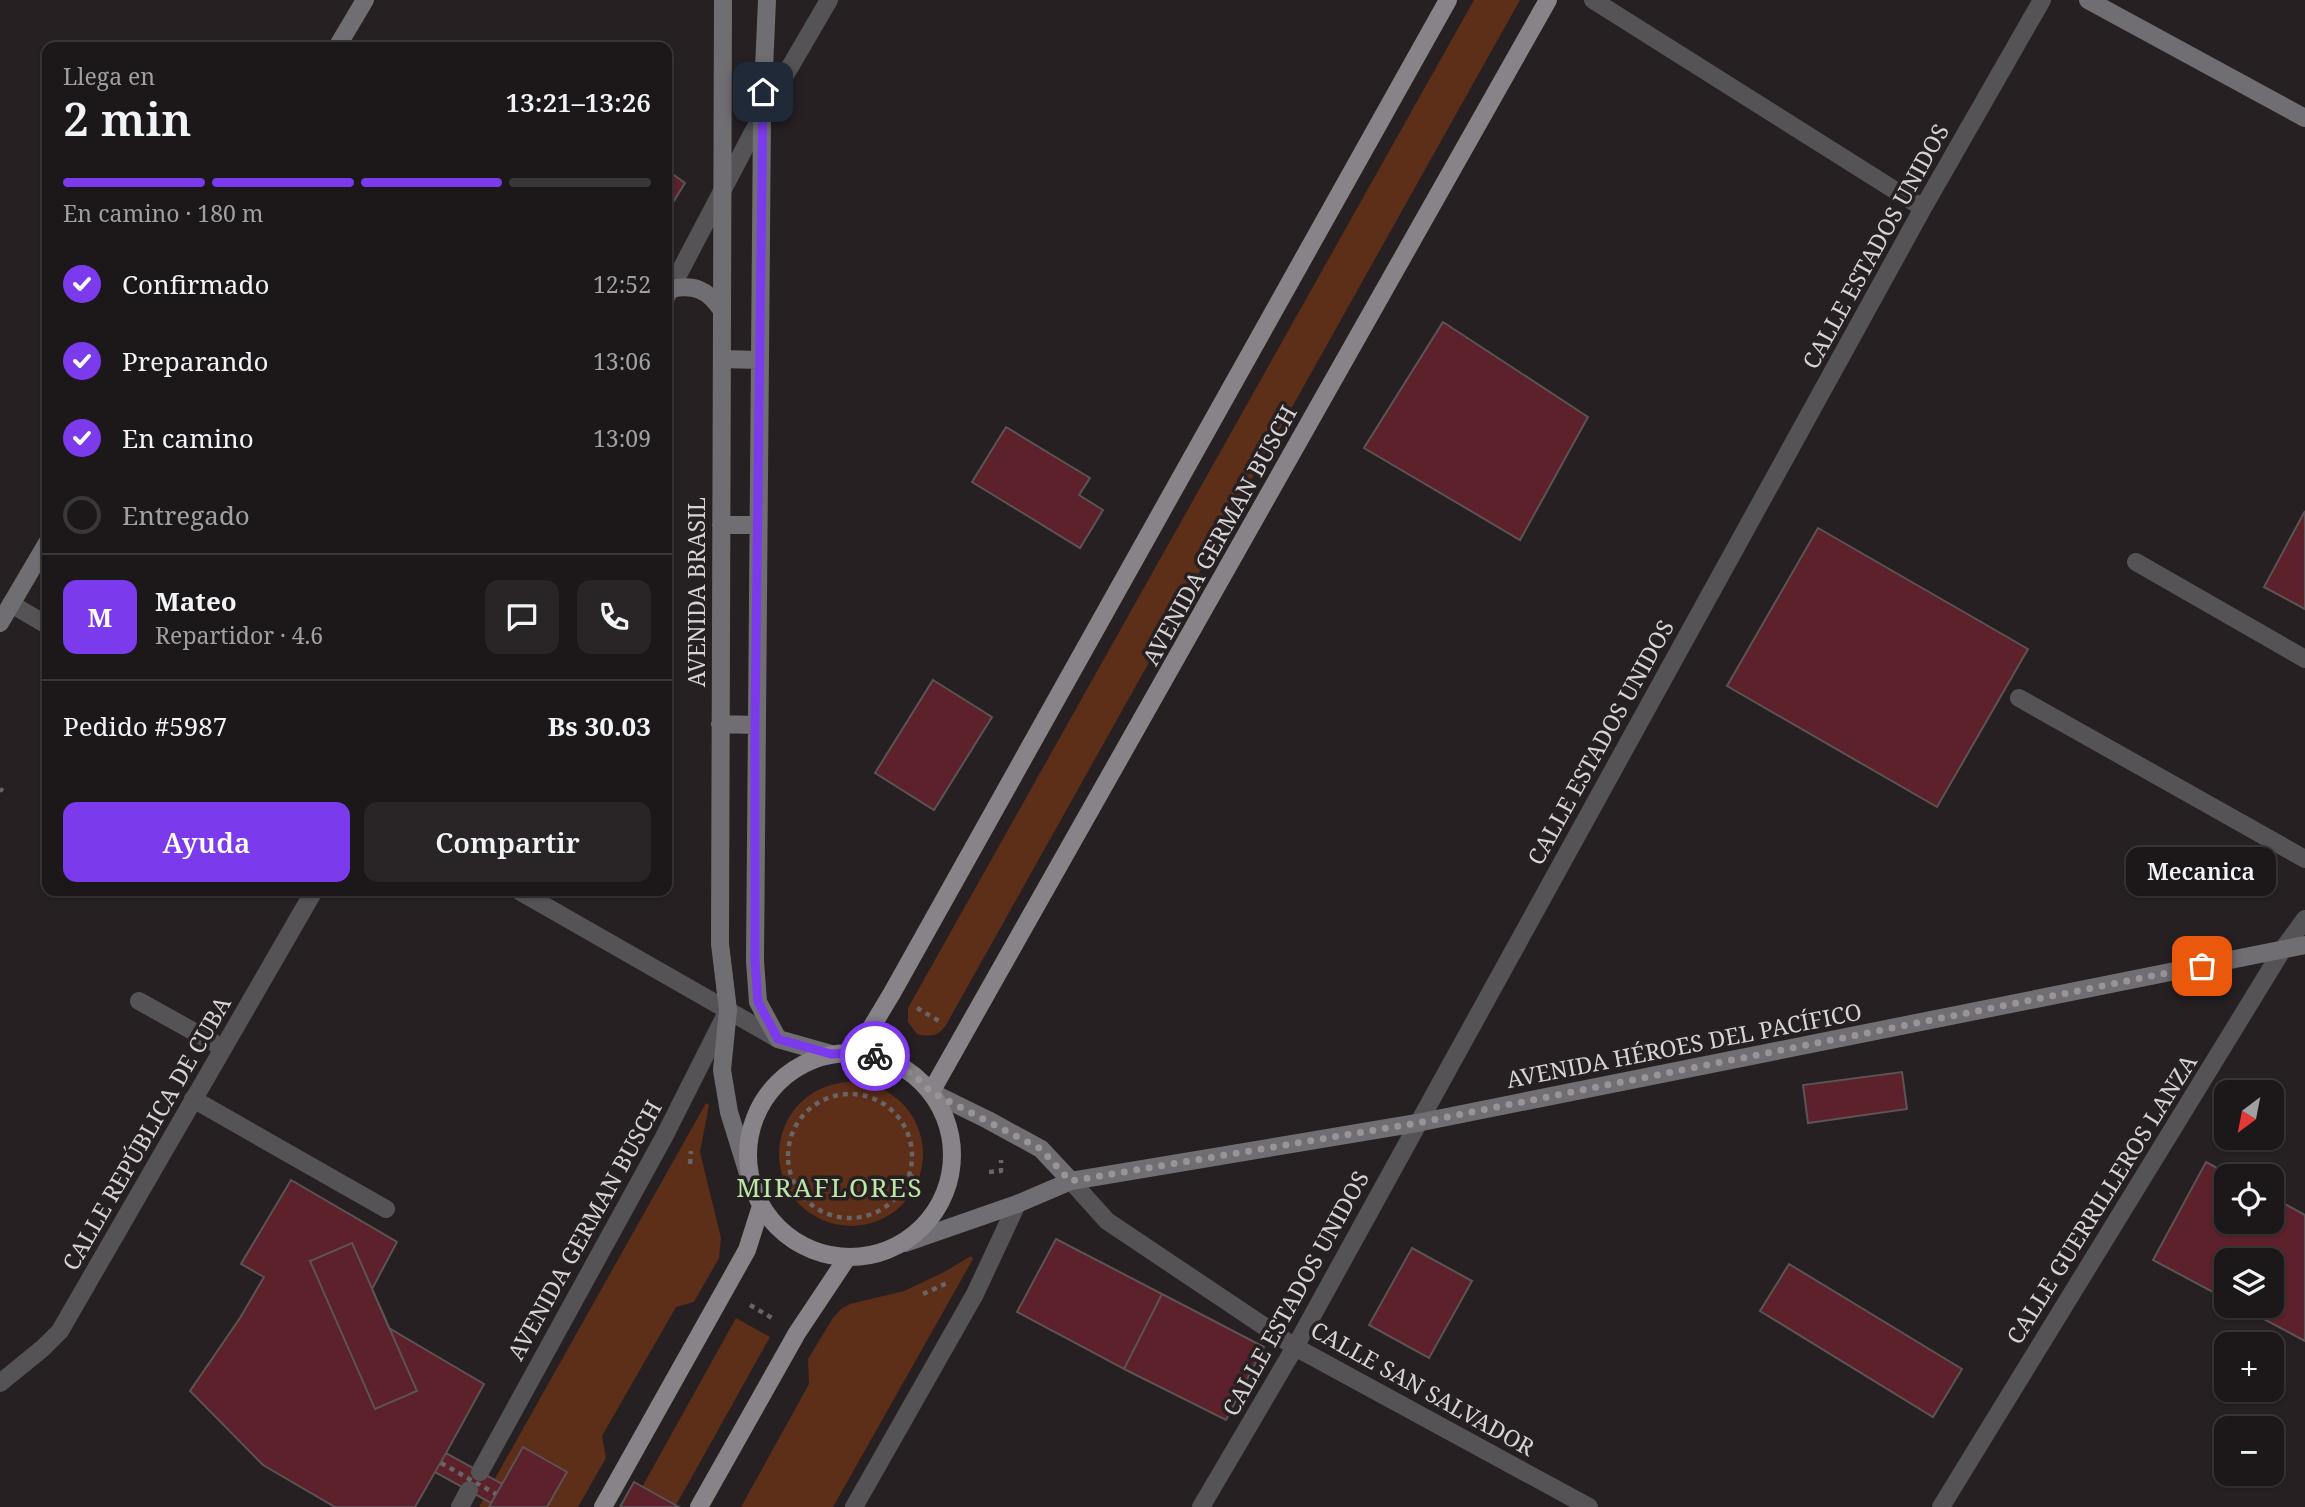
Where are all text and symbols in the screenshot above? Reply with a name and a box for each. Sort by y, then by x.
text: Llega en [63,60,155,92]
pin [733,62,793,122]
icon: home [744,73,782,111]
text: 13:21–13:26 [505,84,651,120]
text: 2 min [63,87,191,149]
street label: CALLE ESTADOS UNIDOS [1794,118,1956,374]
text: En camino · 180 m [63,197,264,229]
icon: check [63,265,101,303]
text: Confirmado [122,266,269,302]
text: 12:52 [593,268,651,300]
icon: check [63,342,101,380]
text: Preparando [122,343,269,379]
text: 13:06 [593,345,651,377]
street label: AVENIDA GERMAN BUSCH [1134,399,1304,671]
icon: check [63,419,101,457]
text: En camino [122,420,254,456]
text: 13:09 [593,422,651,454]
text: Entregado [122,497,250,533]
street label: AVENIDA BRASIL [680,497,712,687]
button: chat [485,580,559,654]
button: phone [577,580,651,654]
text: Mateo [155,583,237,619]
text: M [88,599,112,635]
street label: CALLE ESTADOS UNIDOS [1519,614,1681,870]
text: Repartidor · 4.6 [155,619,323,651]
text: Pedido #5987 [63,708,227,744]
text: Bs 30.03 [548,708,651,744]
button: Ayuda [63,802,350,882]
button: Compartir [364,802,651,882]
callout: Mecanica [2127,847,2277,896]
text: Mecanica [2147,855,2255,887]
pin [2172,936,2232,996]
icon: bag [2183,947,2221,985]
street label: CALLE REPÚBLICA DE CUBA [54,989,238,1276]
street label: AVENIDA HÉROES DEL PACÍFICO [1504,995,1864,1095]
courier [840,1021,910,1091]
icon: bike [856,1037,894,1075]
street label: CALLE GUERRILLEROS LANZA [1998,1047,2204,1350]
north arrow [2214,1080,2284,1150]
map controls [2214,1080,2284,1486]
street label: AVENIDA GERMAN BUSCH [499,1094,669,1366]
button: locate [2214,1164,2284,1234]
street label: CALLE ESTADOS UNIDOS [1214,1165,1376,1421]
district label: MIRAFLORES [736,1169,924,1205]
button: layers [2214,1248,2284,1318]
street label: CALLE SAN SALVADOR [1305,1313,1541,1463]
button: + [2214,1332,2284,1402]
button: − [2214,1416,2284,1486]

